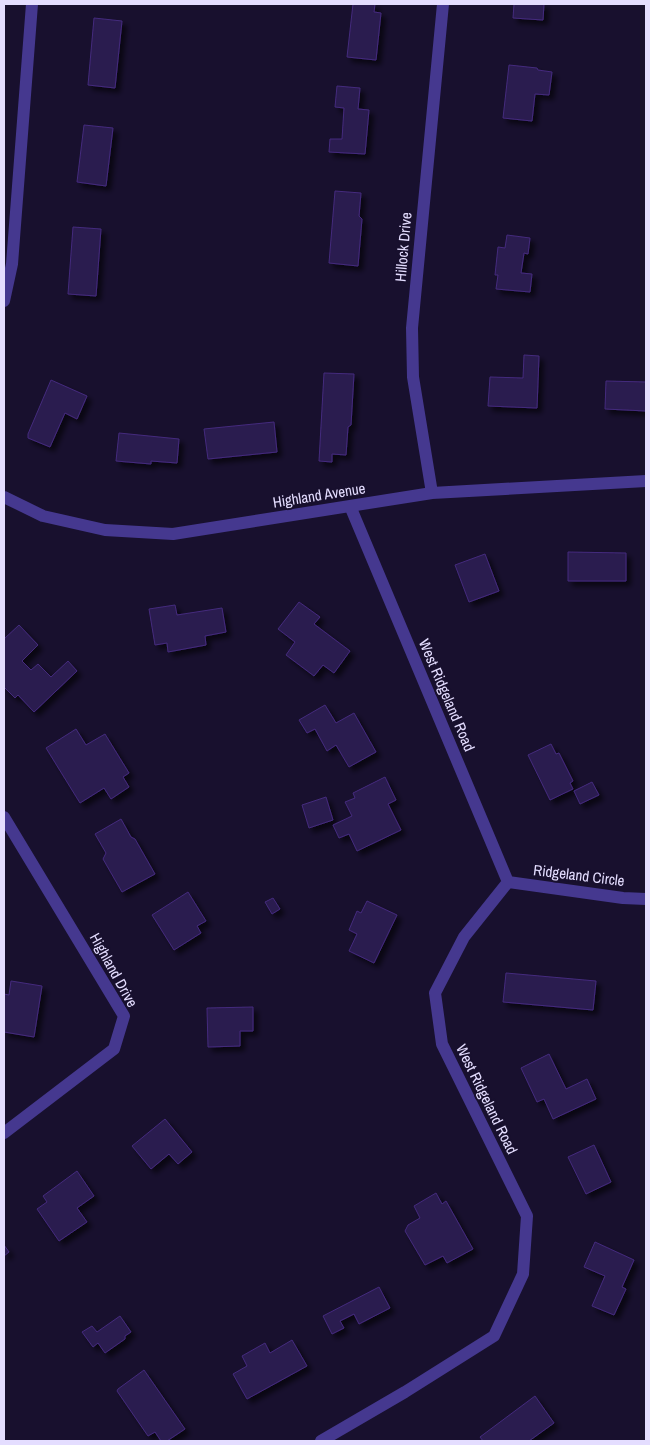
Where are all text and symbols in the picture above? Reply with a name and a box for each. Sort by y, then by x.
street label: Hillock Drive [390,211,417,283]
street label: Highland Avenue [271,477,367,513]
street label: West Ridgeland Road [414,636,480,754]
street label: Ridgeland Circle [532,859,626,891]
street label: Highland Drive [85,929,143,1011]
street label: West Ridgeland Road [451,1040,523,1158]

